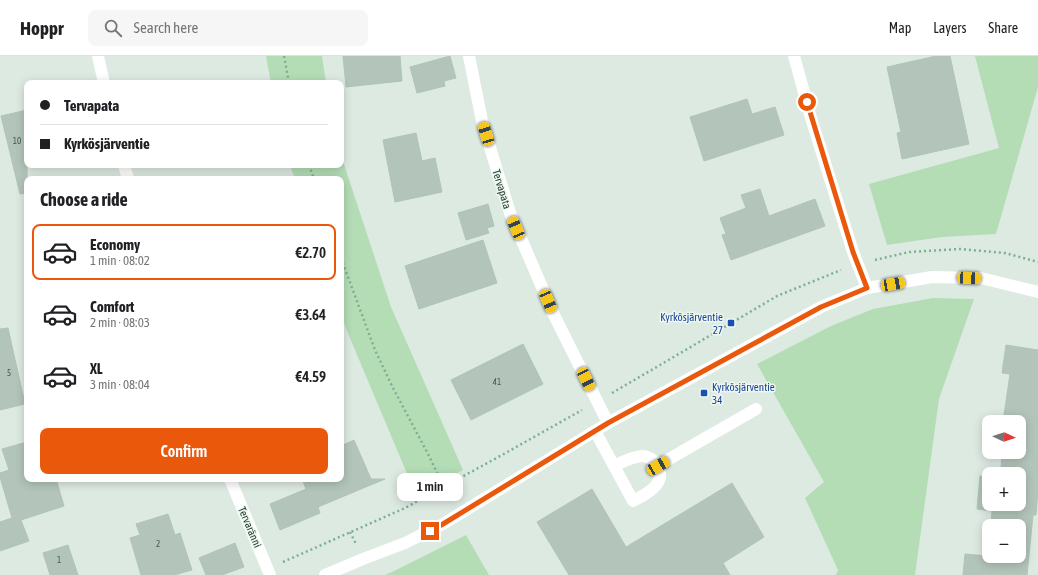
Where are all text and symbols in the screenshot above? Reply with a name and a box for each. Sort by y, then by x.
search box [88,10,368,46]
text: Hoppr [20,17,64,39]
icon: search [102,17,124,39]
text: Search here [134,19,198,36]
text: Map [889,20,911,36]
text: Layers [933,20,966,36]
text: Share [988,20,1018,36]
route start [798,93,816,111]
text: Tervapata [64,97,119,114]
car [477,121,495,147]
text: Kyrkösjärventie [64,135,150,152]
house number: 10 [13,136,21,146]
street label: Tervapata [490,168,514,210]
text: Choose a ride [40,189,128,210]
car [506,215,526,241]
icon: car [42,234,78,270]
text: Economy [90,236,140,253]
text: €2.70 [295,244,326,261]
text: 1 min · 08:02 [90,253,150,268]
car [957,272,981,284]
car [880,276,906,292]
car [538,288,558,314]
icon: car [42,296,78,332]
text: Comfort [90,298,134,315]
text: €3.64 [295,306,326,323]
place label: Kyrkösjärventie 27 [660,311,723,336]
text: 2 min · 08:03 [90,315,150,330]
marker: Kyrkösjärventie 27 [726,318,736,328]
icon: car [42,358,78,394]
text: XL [90,360,103,377]
car [575,366,597,392]
house number: 5 [7,368,11,378]
text: €4.59 [295,368,326,385]
text: 3 min · 08:04 [90,377,150,392]
house number: 41 [493,377,501,387]
place label: Kyrkösjärventie 34 [712,381,775,406]
marker: Kyrkösjärventie 34 [699,388,709,398]
north arrow [982,415,1026,459]
map controls [982,415,1026,563]
button: Confirm [40,428,328,474]
car [645,455,671,477]
button: + [982,467,1026,511]
callout: 1 min [397,473,463,501]
text: 1 min [417,479,443,494]
street label: Tervaränni [236,505,264,549]
button: − [982,519,1026,563]
route end [421,522,439,540]
house number: 2 [156,539,160,549]
house number: 1 [57,555,61,565]

